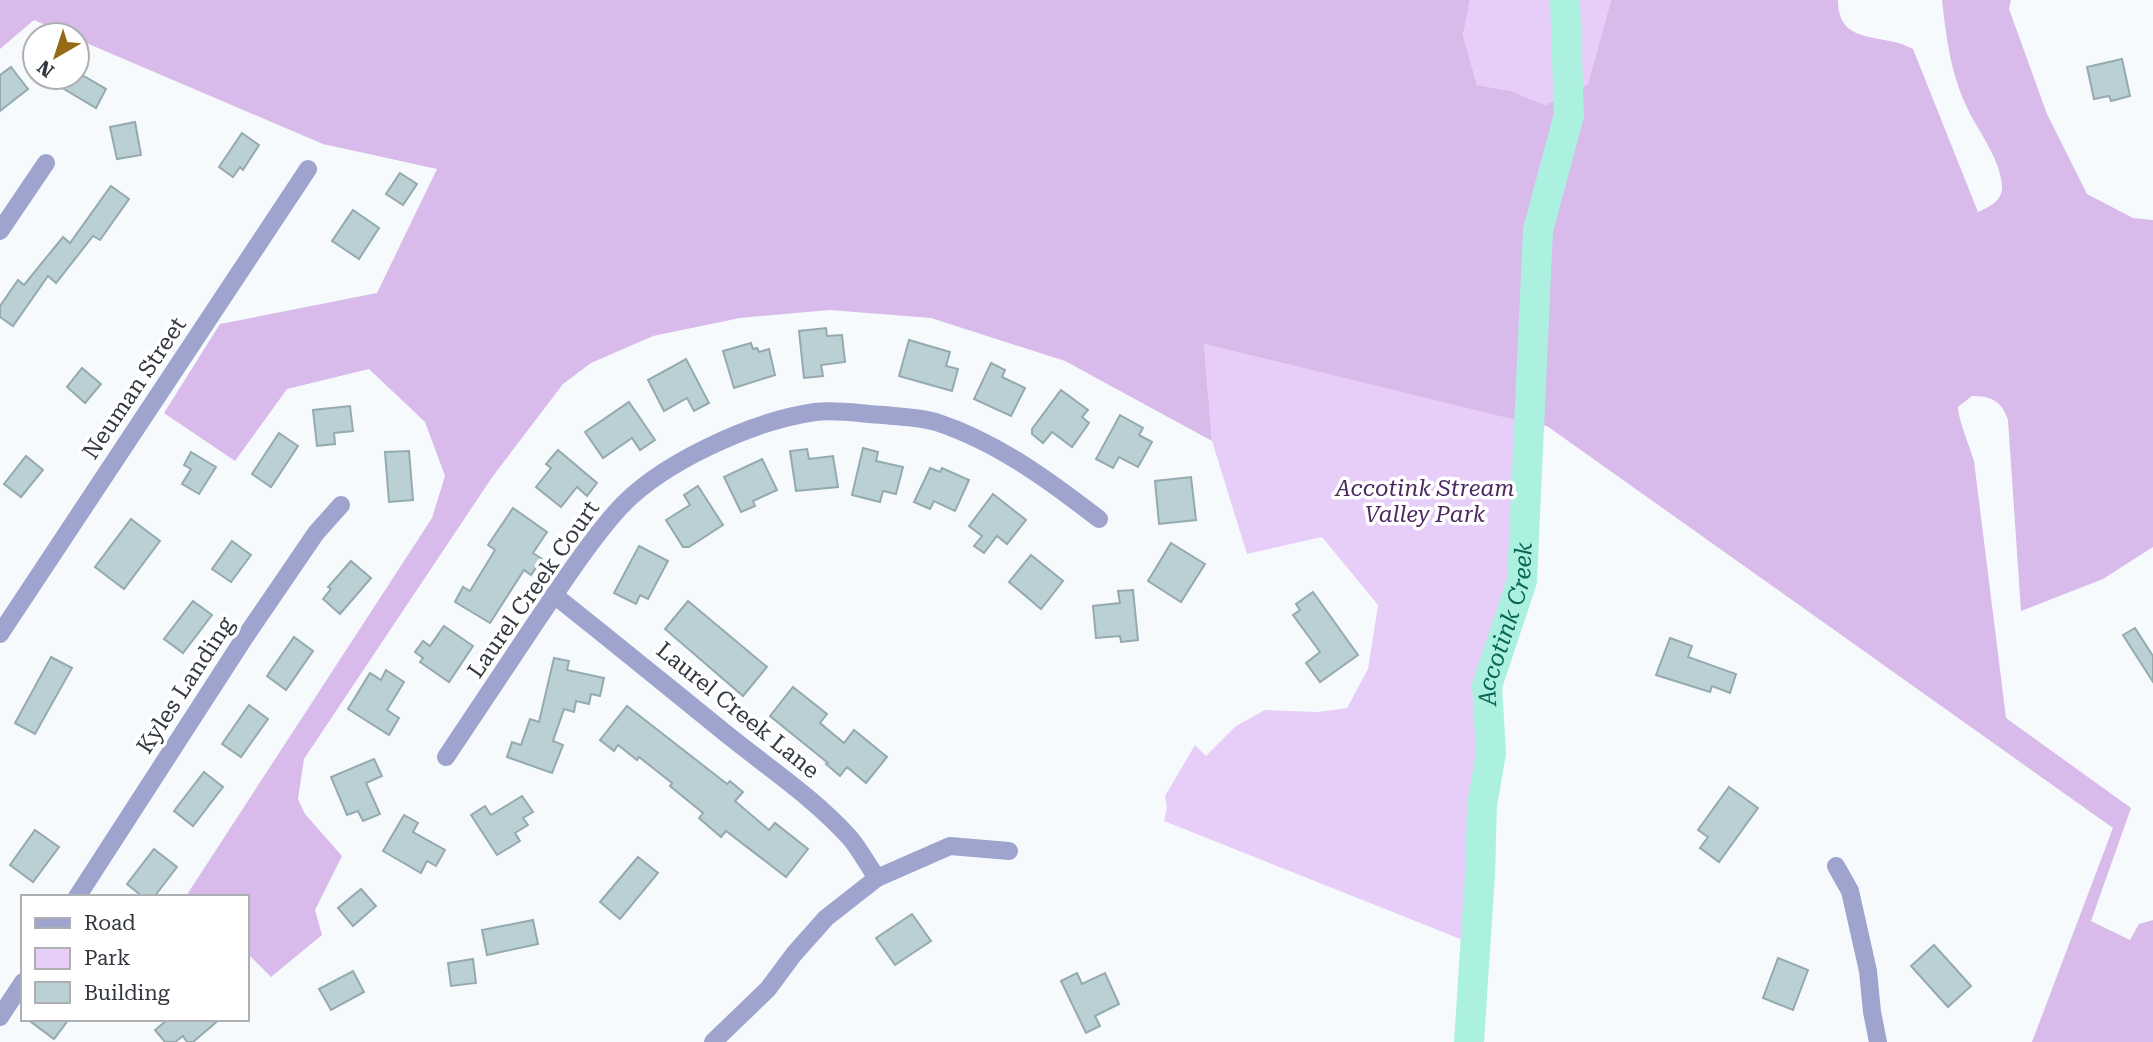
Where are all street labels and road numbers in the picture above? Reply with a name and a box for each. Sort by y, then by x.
street label: Neuman Street [77,312,192,464]
street label: Laurel Creek Court [462,495,605,683]
street label: Kyles Landing [131,612,240,759]
street label: Laurel Creek Lane [651,636,824,784]

